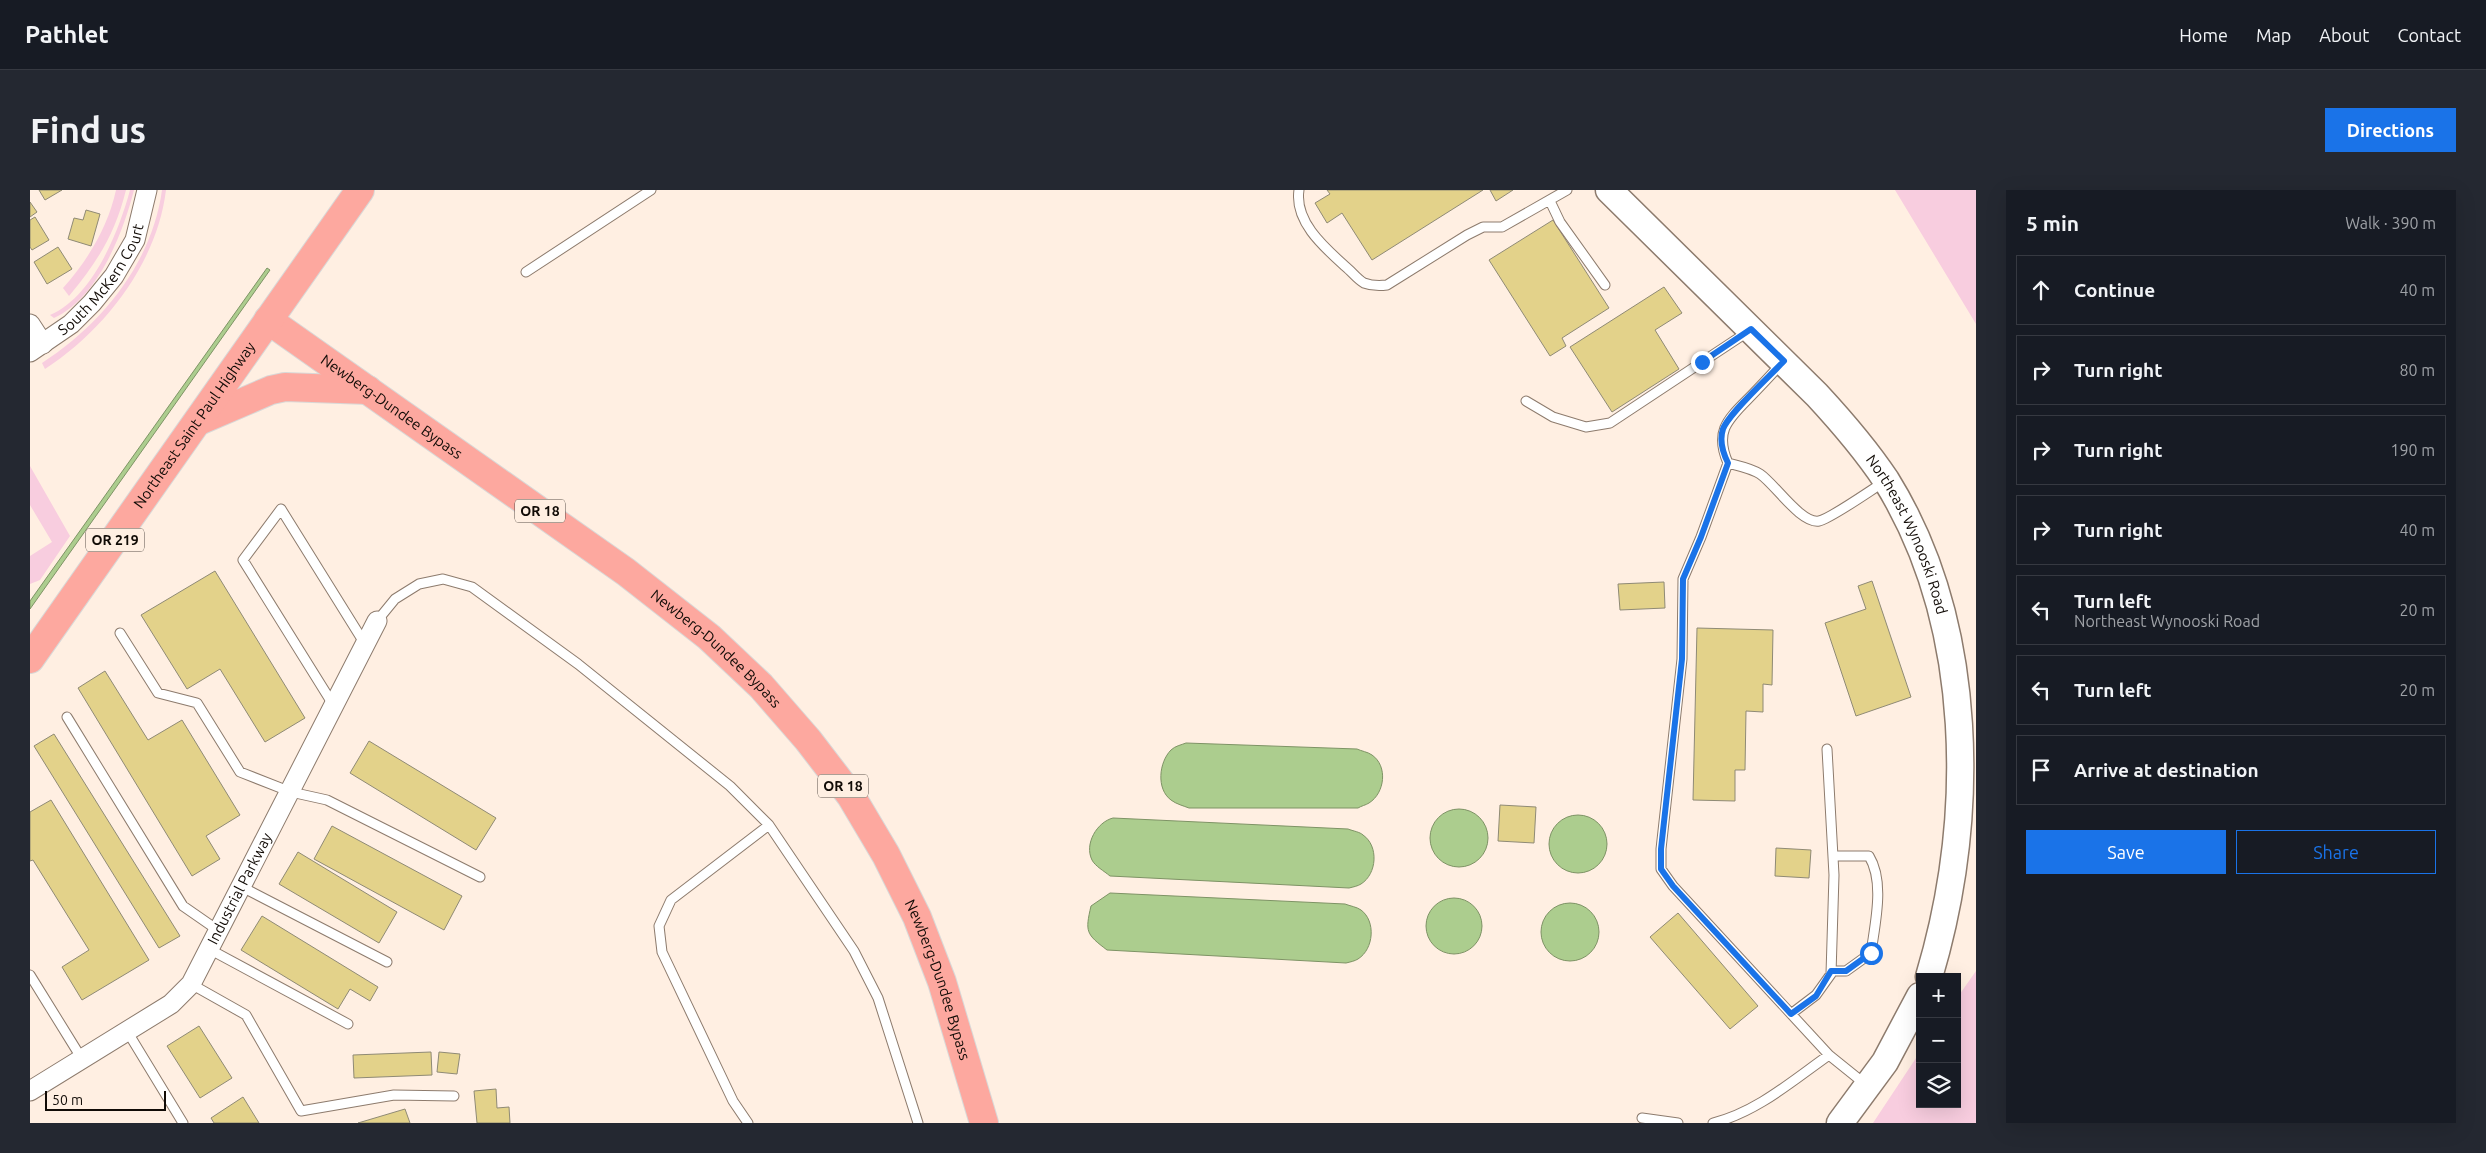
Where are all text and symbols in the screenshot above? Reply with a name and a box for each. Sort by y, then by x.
text: Pathlet [25,21,109,48]
text: Home [2179,25,2228,45]
text: Map [2256,25,2291,45]
text: About [2319,25,2369,45]
text: Contact [2397,25,2461,45]
button: Directions [2325,108,2456,152]
text: Find us [30,110,146,150]
text: 5 min [2026,211,2079,235]
text: Walk · 390 m [2345,214,2436,232]
street label: South McKern Court [55,222,147,338]
icon: ahead [2027,276,2055,304]
text: Continue [2074,279,2155,301]
text: 40 m [2399,281,2435,299]
street label: Northeast Saint Paul Highway [130,338,258,511]
street label: Newberg-Dundee Bypass [318,351,466,462]
route end [1691,351,1714,374]
icon: right [2027,356,2055,384]
text: Turn right [2074,359,2162,381]
text: 80 m [2399,361,2435,379]
icon: right [2027,436,2055,464]
text: Turn right [2074,439,2162,461]
text: 190 m [2390,441,2435,459]
street label: Northeast Wynooski Road [1863,451,1951,616]
road number: OR 18 [515,500,565,522]
icon: right [2027,516,2055,544]
text: Turn right [2074,519,2162,541]
text: 40 m [2399,521,2435,539]
road number: OR 219 [86,528,144,552]
street label: Newberg-Dundee Bypass [648,586,785,711]
text: Turn left [2074,590,2152,612]
icon: left [2027,596,2055,624]
text: 20 m [2399,601,2435,619]
text: Northeast Wynooski Road [2074,612,2260,630]
icon: left [2027,676,2055,704]
text: Turn left [2074,679,2152,701]
text: 20 m [2399,681,2435,699]
icon: arrive [2027,756,2055,784]
text: Arrive at destination [2074,759,2259,781]
road number: OR 18 [818,774,868,798]
street label: Industrial Parkway [204,830,275,947]
button: Save [2026,830,2226,874]
button: Share [2236,830,2436,874]
street label: Newberg-Dundee Bypass [902,897,974,1062]
route start [1860,942,1883,965]
map controls [1916,973,1961,1108]
button: + [1916,973,1961,1018]
button: − [1916,1018,1961,1063]
button: layers [1916,1063,1961,1108]
scale bar [45,1088,166,1111]
text: 50 m [52,1092,83,1108]

